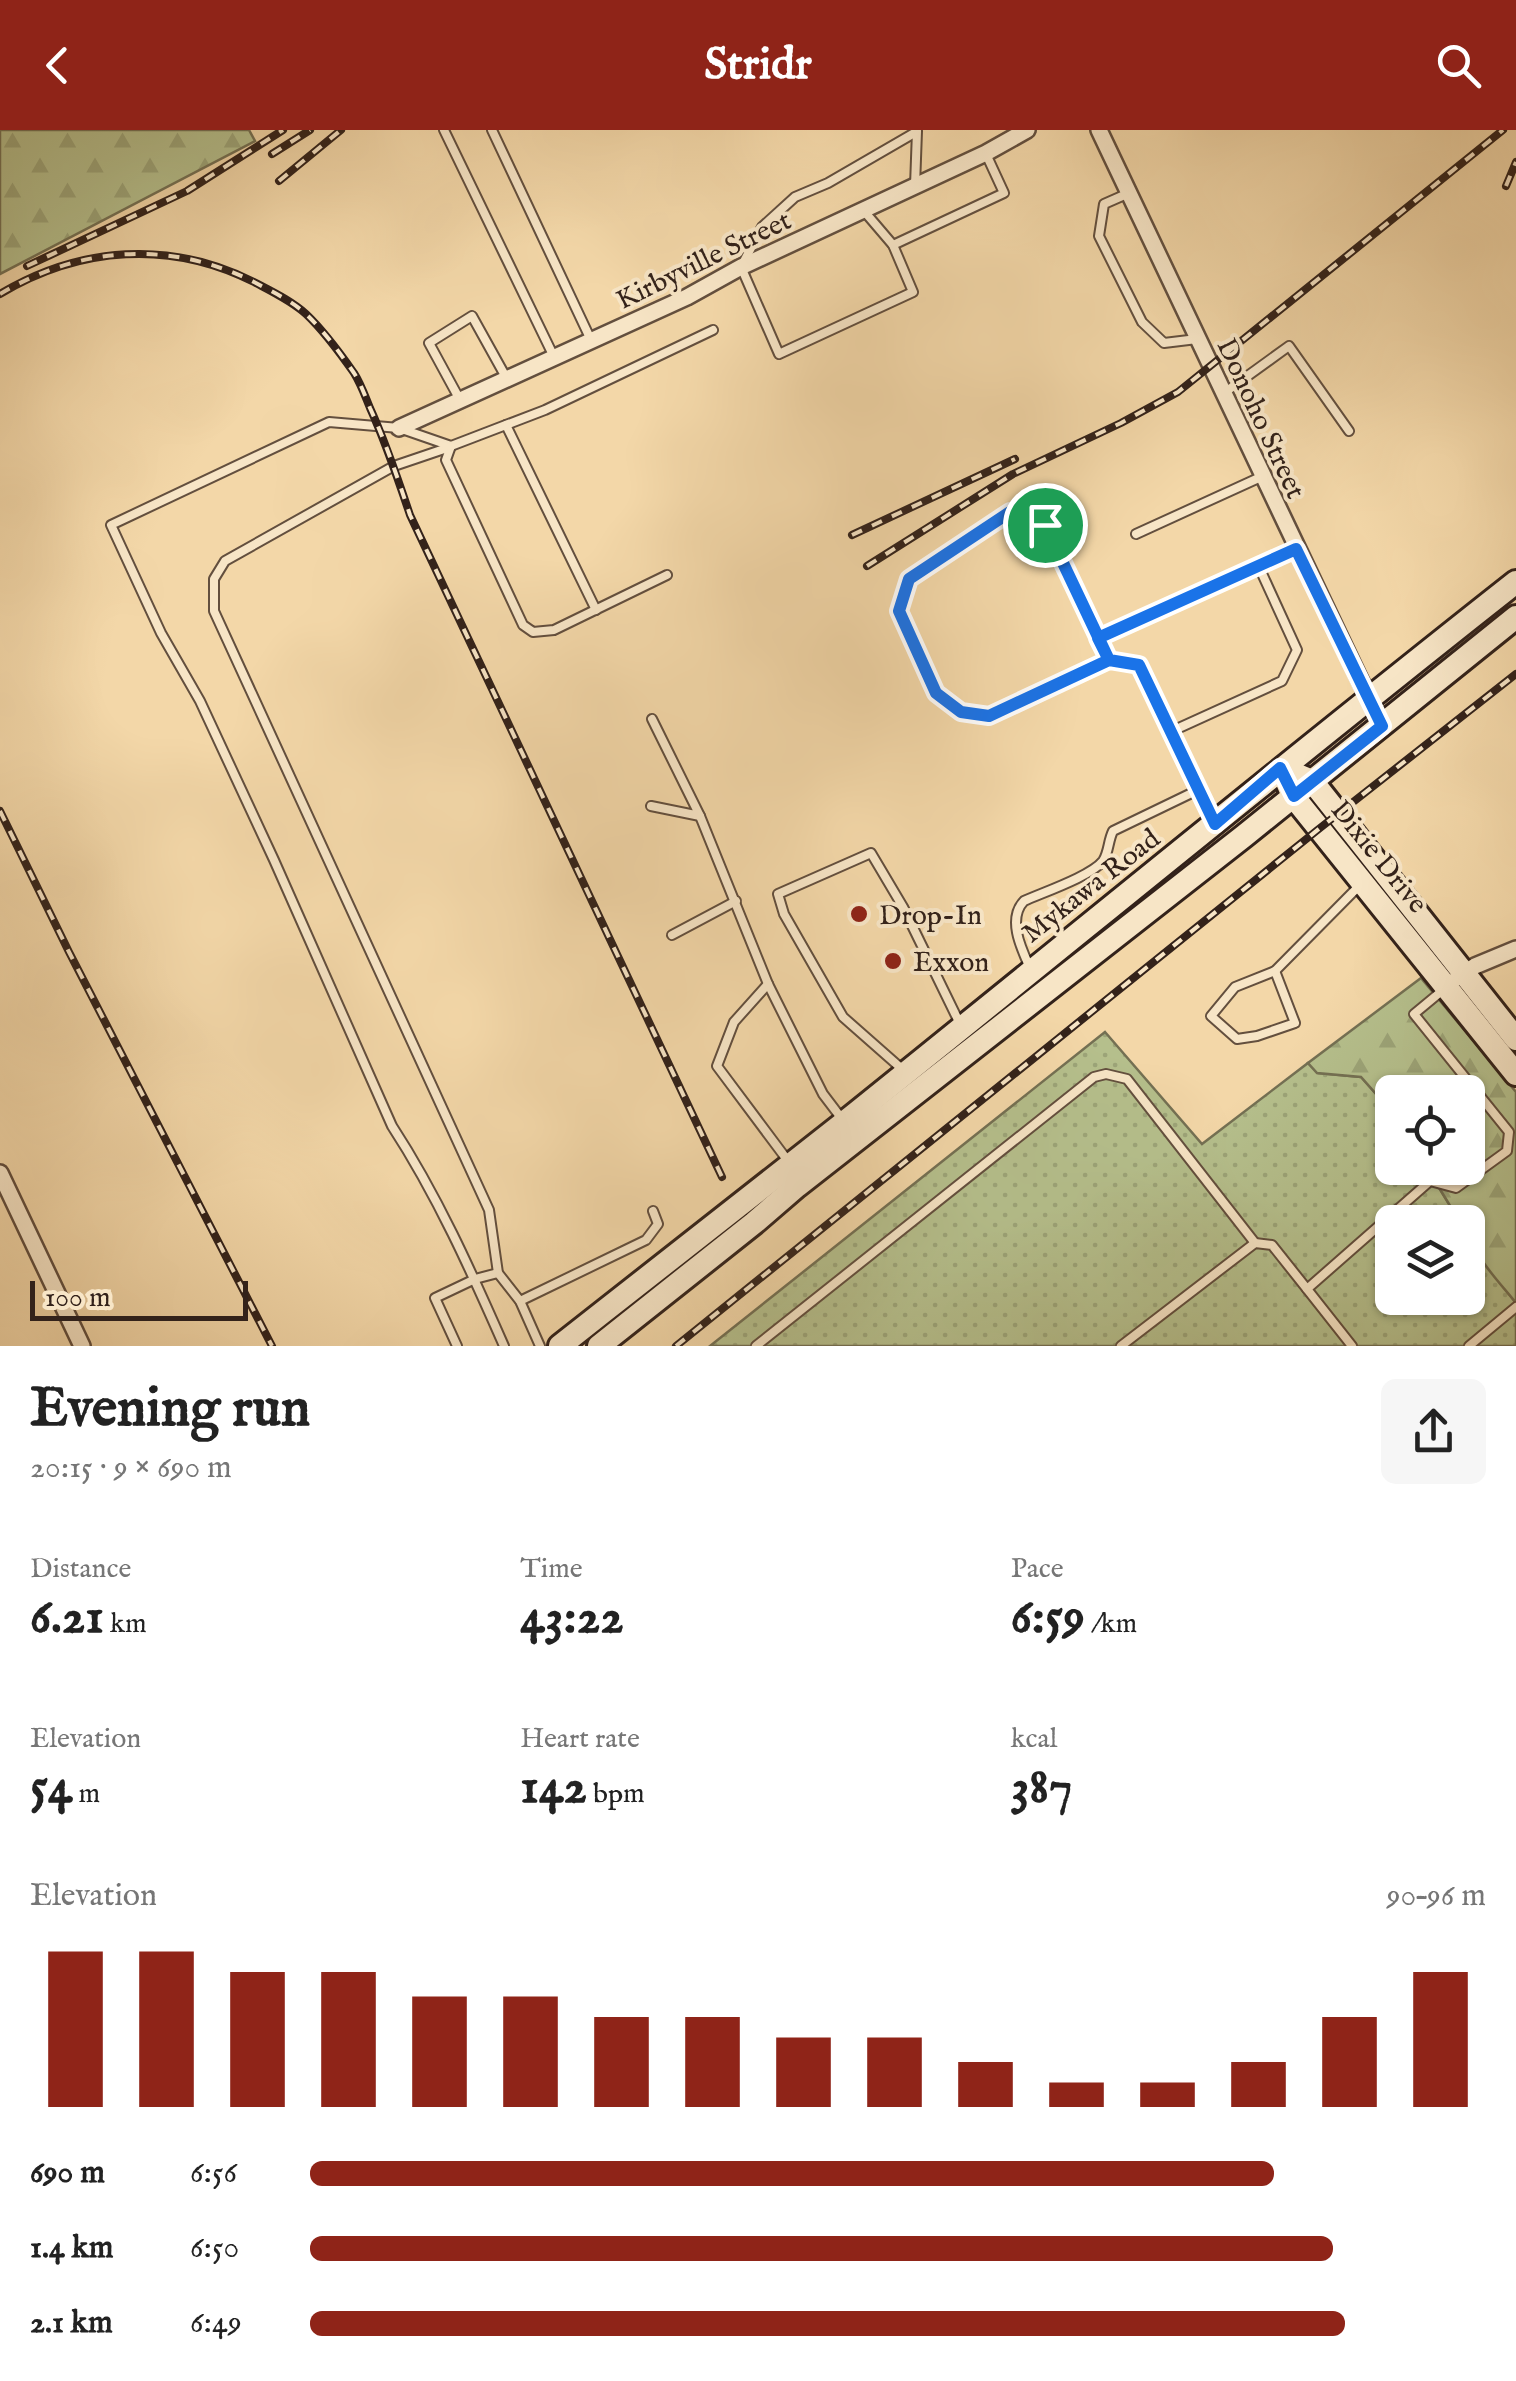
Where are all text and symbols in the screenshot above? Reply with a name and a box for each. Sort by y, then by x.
text: Stridr [704,37,812,94]
icon: back [30,38,85,93]
icon: search [1431,38,1486,93]
street label: Kirbyville Street [611,204,798,319]
street label: Donoho Street [1207,333,1312,505]
pin [1003,483,1088,568]
icon: arrive [1018,498,1073,553]
street label: Dixie Drive [1322,794,1434,921]
street label: Mykawa Road [1016,822,1168,952]
place label: Drop-In [879,899,982,934]
marker: Drop-In [848,903,870,925]
place label: Exxon [913,946,989,981]
marker: Exxon [882,950,904,972]
map controls [1375,1075,1485,1315]
button: locate [1375,1075,1485,1185]
button: layers [1375,1205,1485,1315]
scale bar [30,1276,248,1320]
text: 100 m [45,1281,111,1316]
text: Evening run [30,1375,310,1445]
button: share [1381,1379,1486,1484]
text: 20:15 · 9 × 690 m [30,1448,232,1489]
text: Distance [30,1552,131,1587]
text: Time [520,1552,583,1587]
text: Pace [1011,1552,1064,1587]
text: 6.21 [30,1587,104,1650]
text: 43:22 [520,1587,624,1650]
text: 6:59 [1011,1587,1085,1650]
text: km [104,1607,147,1642]
text: /km [1085,1607,1137,1642]
text: Elevation [30,1722,141,1757]
text: Heart rate [520,1722,640,1757]
text: kcal [1011,1722,1057,1757]
text: 54 [30,1757,72,1820]
text: 142 [520,1757,587,1820]
text: 387 [1011,1757,1072,1820]
text: m [72,1777,100,1812]
text: bpm [587,1777,645,1812]
text: Elevation [30,1876,157,1917]
text: 90–96 m [1386,1876,1486,1917]
text: 690 m [30,2153,105,2194]
text: 6:56 [190,2153,237,2194]
text: 1.4 km [30,2228,114,2269]
text: 6:50 [190,2228,239,2269]
text: 2.1 km [30,2303,113,2344]
text: 6:49 [190,2303,242,2344]

